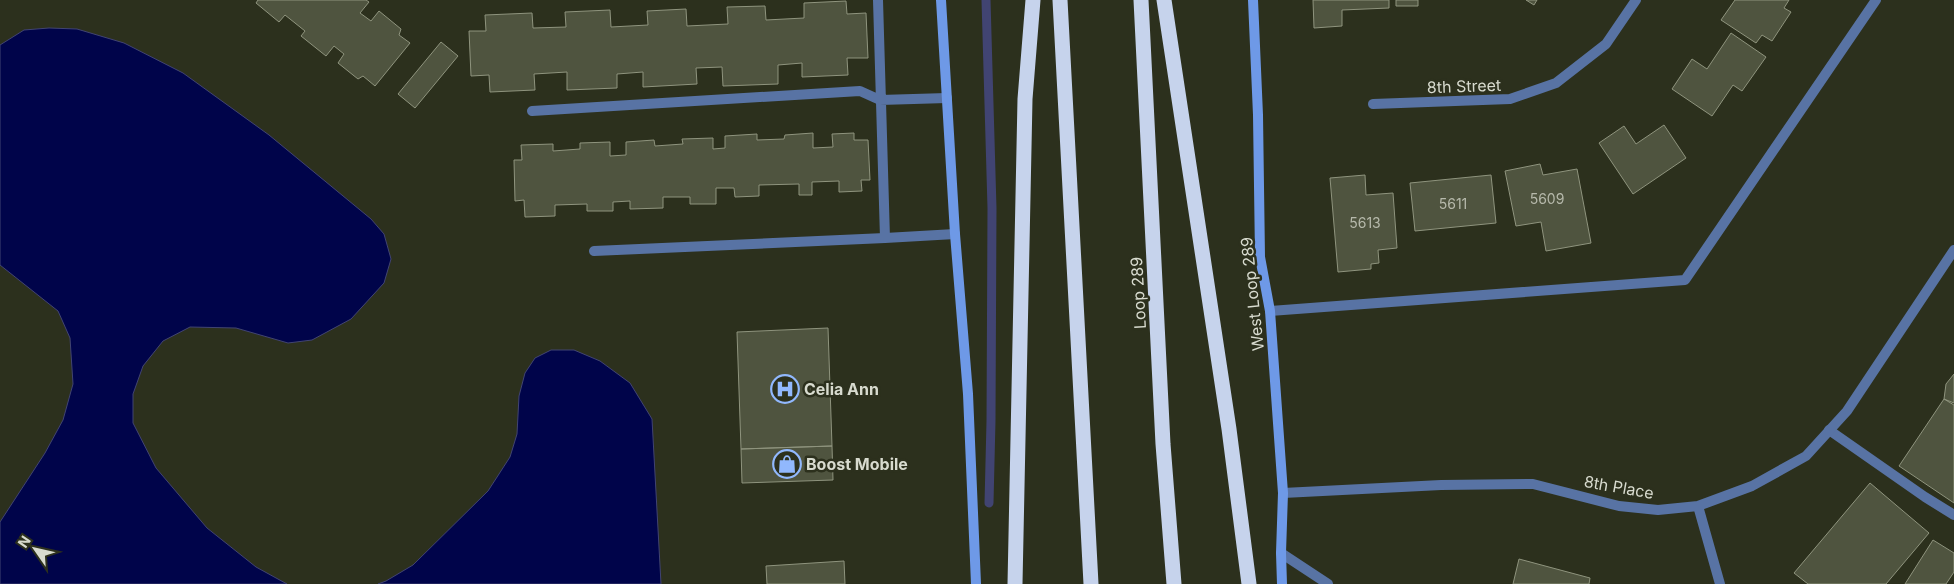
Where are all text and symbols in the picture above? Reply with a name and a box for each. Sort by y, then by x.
street label: 8th Street [1427,75,1501,97]
house number: 5609 [1530,190,1564,207]
house number: 5611 [1439,195,1467,212]
house number: 5613 [1349,214,1381,231]
street label: West Loop 289 [1236,236,1268,352]
street label: Loop 289 [1126,256,1150,330]
hospital icon: Celia Ann [770,374,800,404]
place label: Celia Ann [804,379,879,399]
shop icon: Boost Mobile [772,449,802,479]
place label: Boost Mobile [806,454,908,474]
street label: 8th Place [1582,471,1656,503]
north arrow [10,524,60,574]
text: N [14,532,34,551]

